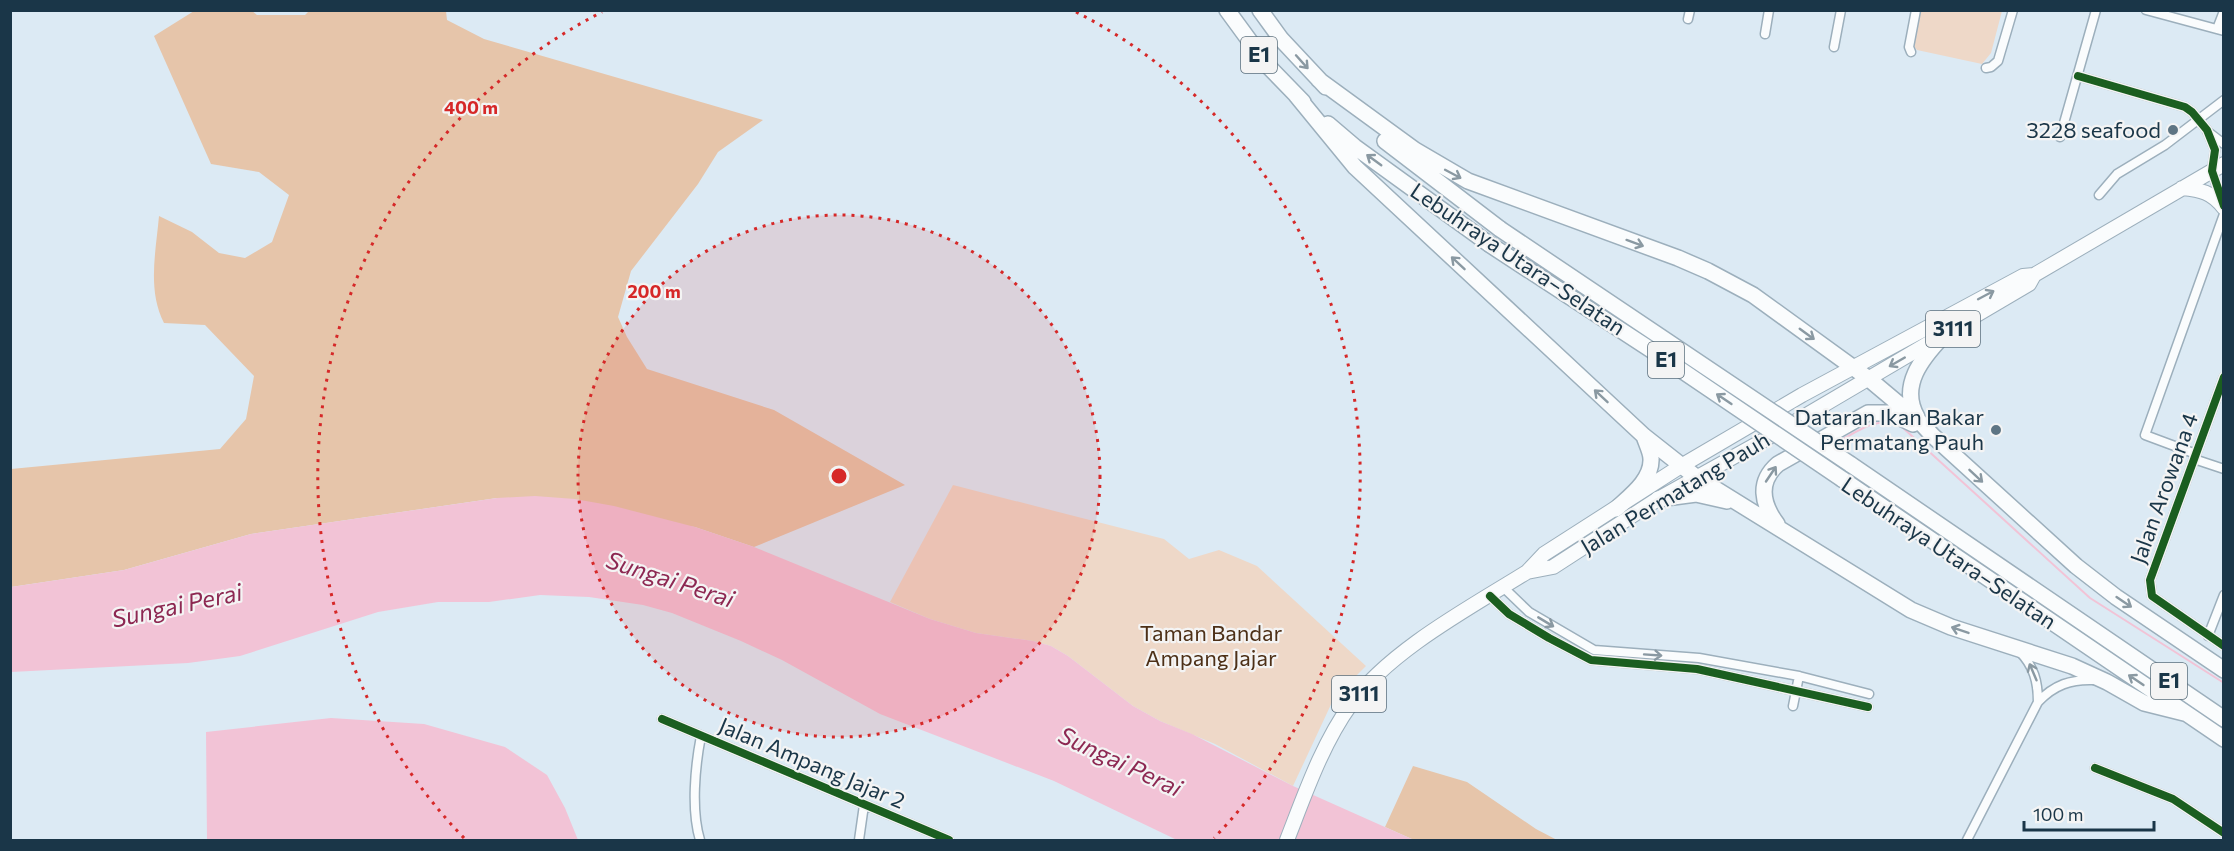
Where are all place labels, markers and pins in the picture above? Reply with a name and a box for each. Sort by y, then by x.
place label: 3228 seafood [2026,116,2161,143]
marker: 3228 seafood [2166,123,2180,137]
place label: Dataran Ikan Bakar Permatang Pauh [1795,403,1984,455]
marker: Dataran Ikan Bakar Permatang Pauh [1989,423,2003,437]
centre of rings [829,466,849,486]

